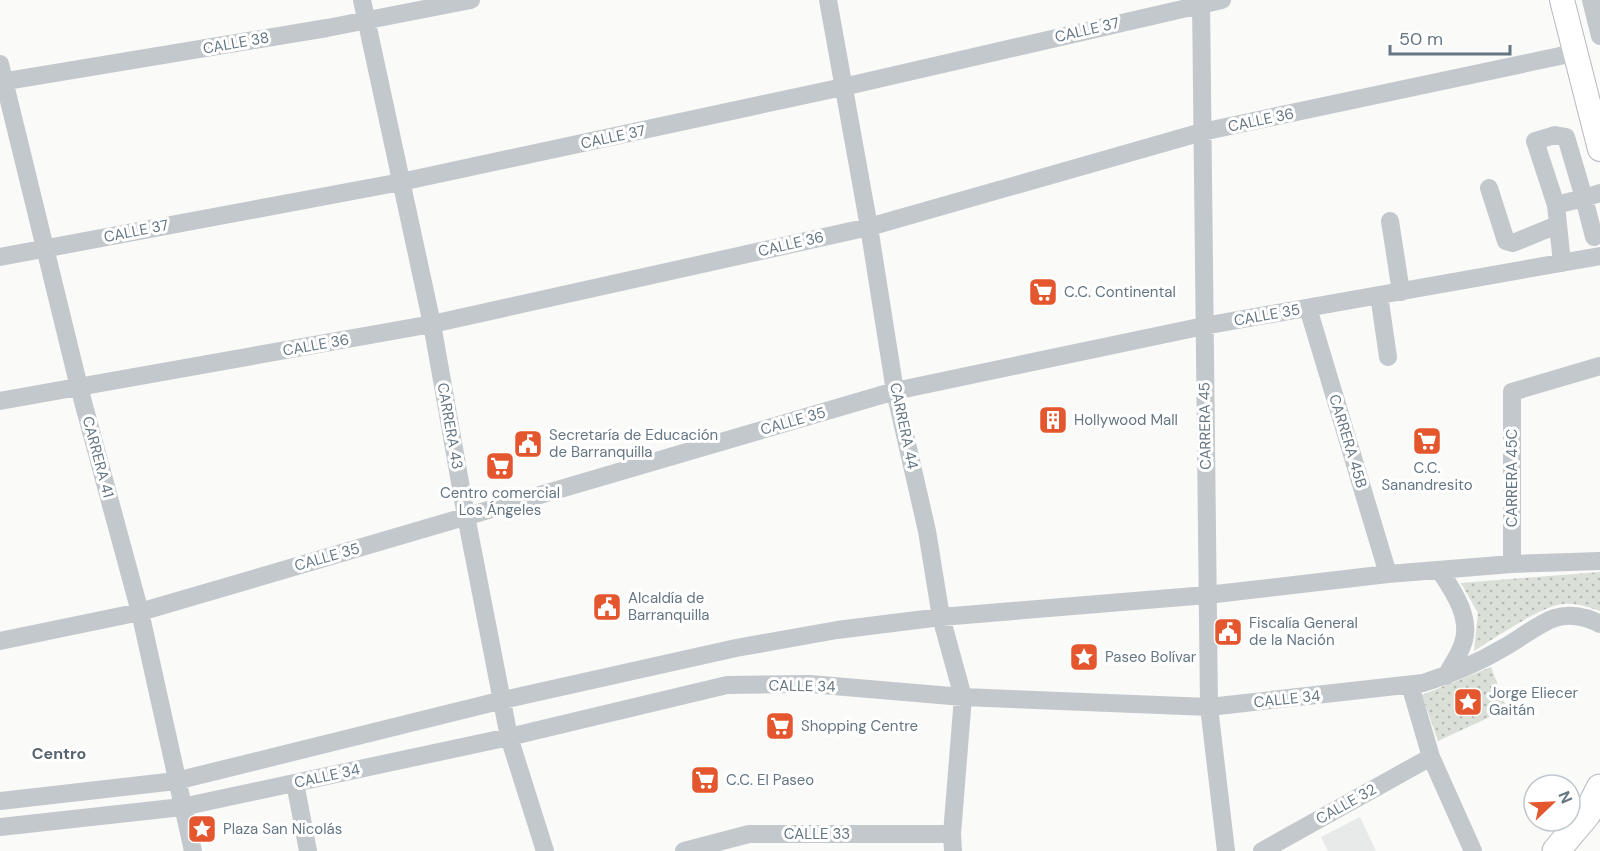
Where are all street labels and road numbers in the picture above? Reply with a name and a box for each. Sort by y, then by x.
street label: CALLE 37 [1053,13,1121,47]
street label: CALLE 38 [201,27,271,59]
street label: CALLE 36 [1226,103,1296,137]
street label: CALLE 37 [579,120,647,154]
street label: CALLE 37 [102,215,170,247]
street label: CALLE 36 [756,227,826,261]
street label: CALLE 35 [1232,299,1302,331]
street label: CALLE 36 [281,329,351,361]
street label: CARRERA 43 [433,381,467,471]
street label: CARRERA 44 [885,381,923,471]
street label: CARRERA 45 [1194,382,1216,470]
street label: CARRERA 45B [1324,392,1372,490]
street label: CALLE 35 [758,402,828,440]
street label: CARRERA 41 [78,414,118,500]
street label: CARRERA 45C [1502,428,1522,527]
street label: CALLE 35 [292,538,362,576]
street label: CALLE 34 [768,675,836,697]
street label: CALLE 34 [1253,686,1321,712]
street label: CALLE 34 [292,759,362,793]
street label: CALLE 32 [1312,779,1380,829]
street label: CALLE 33 [784,824,850,844]

